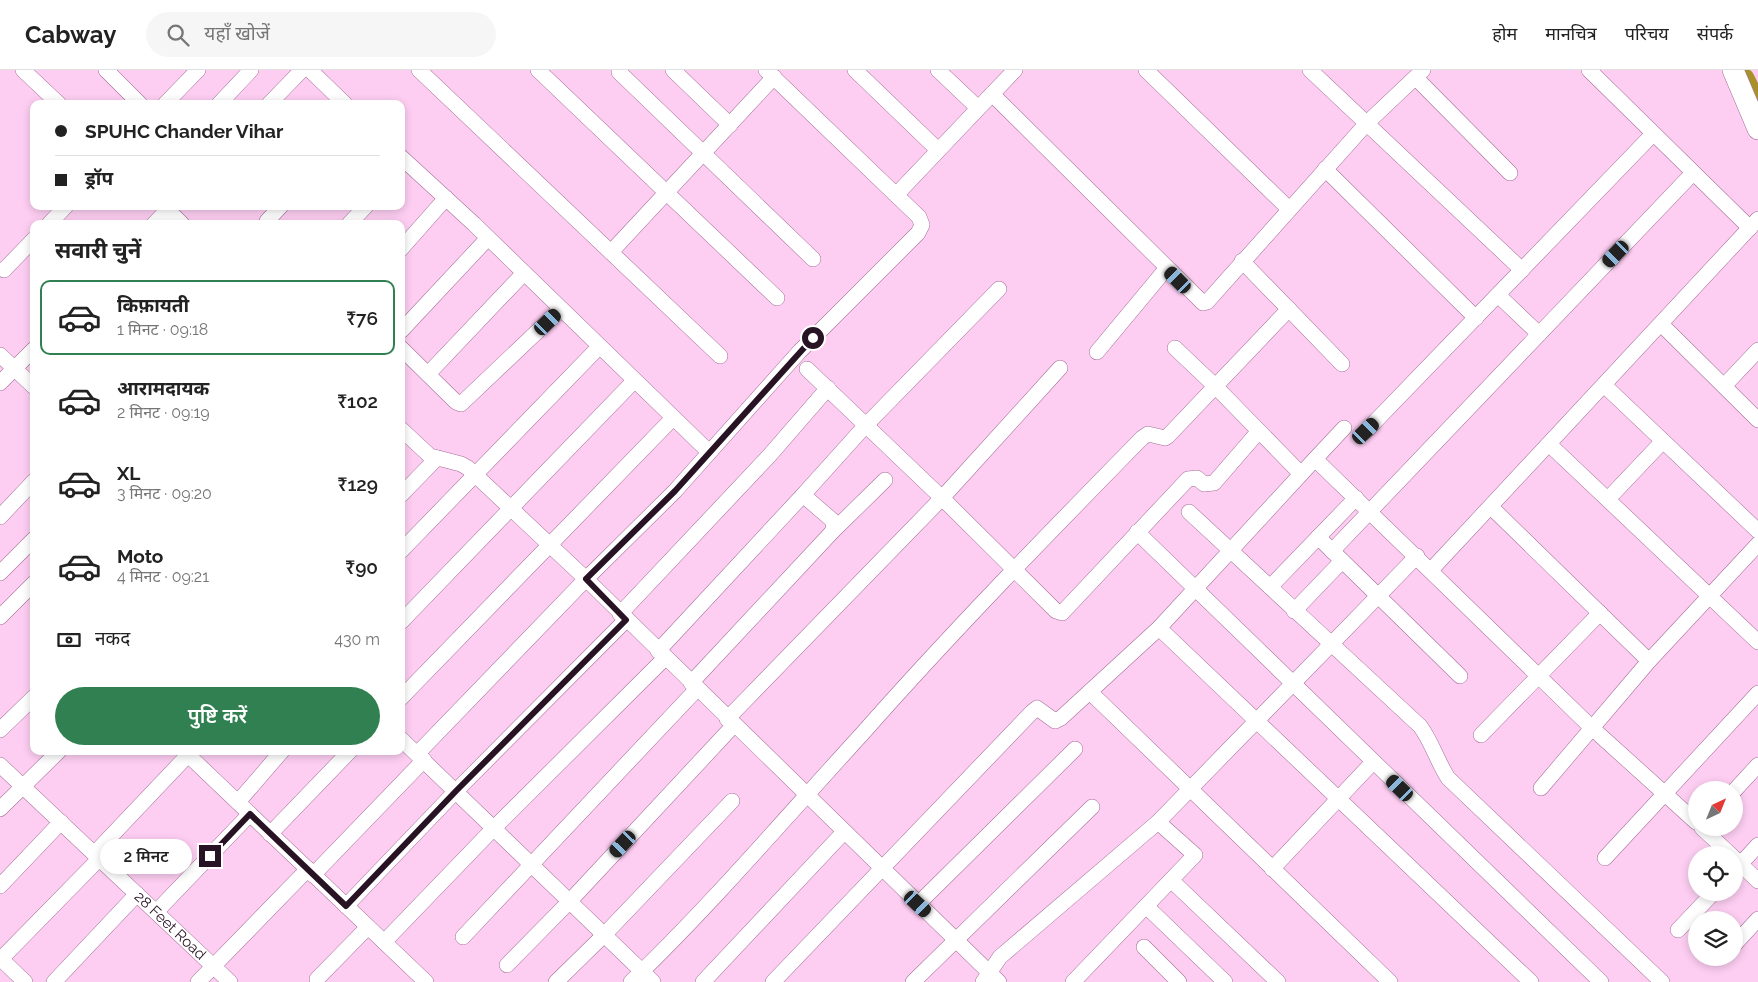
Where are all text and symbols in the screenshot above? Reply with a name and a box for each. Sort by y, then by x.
search box [146,12,496,57]
text: Cabway [25,20,116,49]
icon: search [164,21,192,49]
text: यहाँ खोजें [204,22,270,44]
text: होम [1492,23,1517,44]
text: मानचित्र [1545,23,1597,44]
text: परिचय [1625,23,1669,44]
text: संपर्क [1697,23,1733,44]
text: SPUHC Chander Vihar [85,120,283,142]
text: ड्रॉप [85,167,113,189]
text: सवारी चुनें [55,237,141,263]
car [1600,238,1631,270]
car [1162,264,1193,296]
text: किफ़ायती [117,294,189,316]
icon: car [57,295,102,340]
car [531,306,564,338]
text: ₹76 [346,307,378,329]
text: 1 मिनट · 09:18 [117,320,208,339]
route start [802,327,824,349]
text: आरामदायक [117,377,209,399]
icon: car [57,378,102,423]
text: ₹102 [337,390,378,412]
text: 2 मिनट · 09:19 [117,403,210,422]
car [1350,415,1382,447]
icon: car [57,461,102,506]
text: XL [117,462,140,484]
text: ₹129 [338,473,378,495]
text: 3 मिनट · 09:20 [117,484,212,503]
icon: car [57,544,102,589]
text: Moto [117,545,163,567]
text: ₹90 [345,556,378,578]
text: 4 मिनट · 09:21 [117,567,209,586]
icon: cash [55,626,83,654]
text: नकद [95,627,130,649]
text: 430 m [334,630,380,649]
button: पुष्टि करें [55,687,380,745]
car [1384,772,1416,804]
north arrow [1688,781,1742,836]
map controls [1688,781,1743,966]
car [607,828,638,860]
callout: 2 मिनट [100,838,192,874]
route end [199,845,221,867]
button: locate [1688,846,1743,901]
text: 2 मिनट [123,847,169,866]
street label: 28 Feet Road [131,888,210,963]
car [901,888,934,920]
button: layers [1688,911,1743,966]

